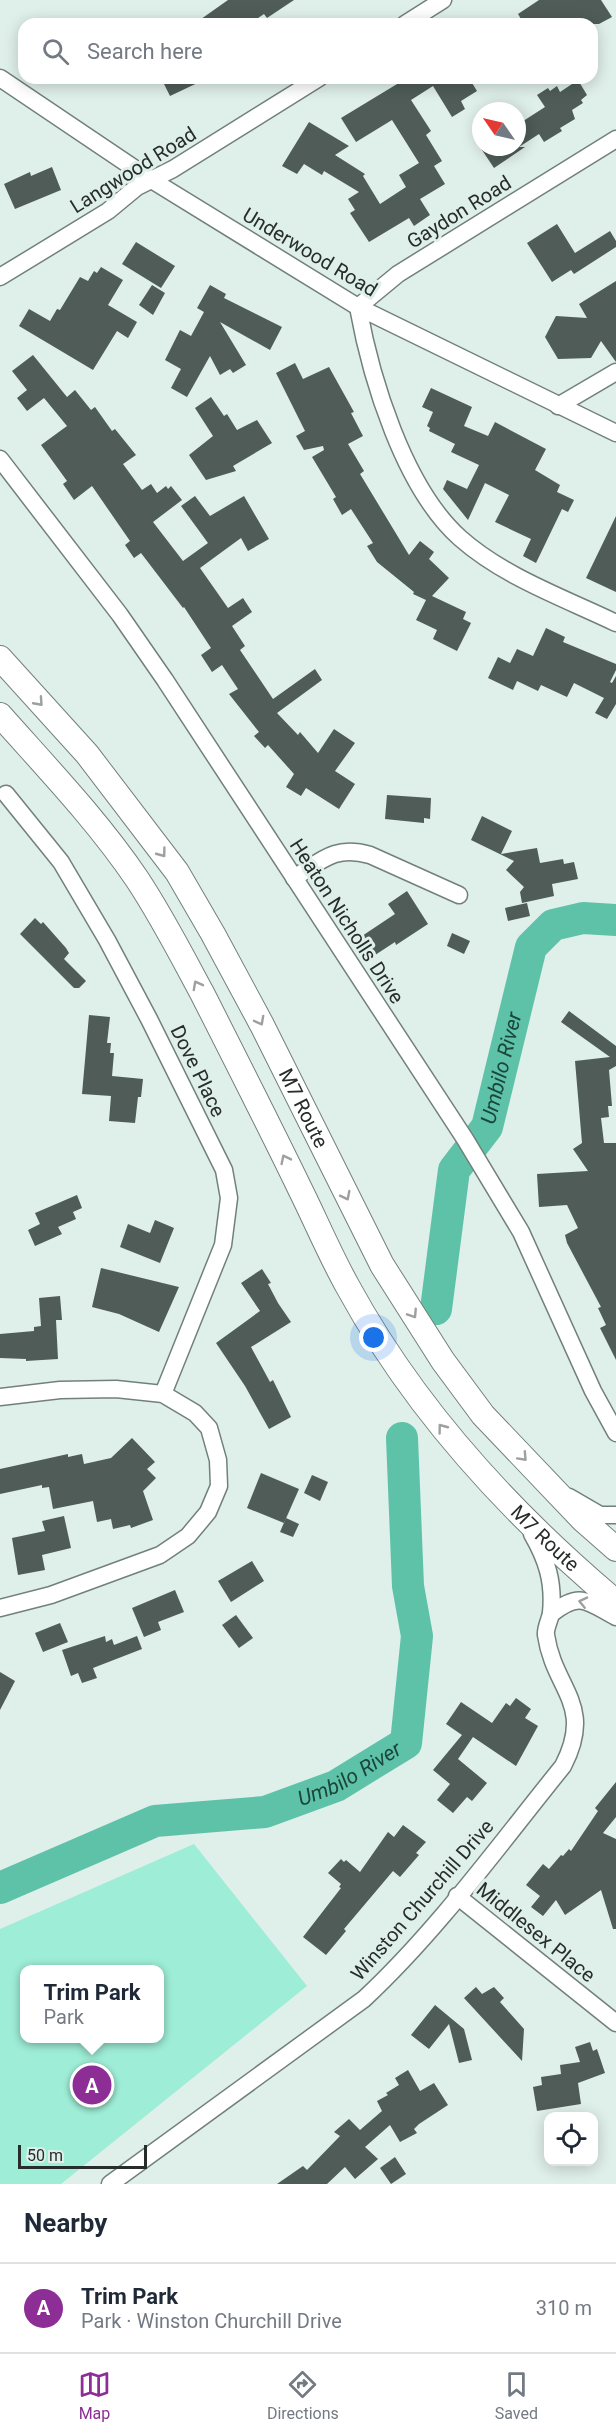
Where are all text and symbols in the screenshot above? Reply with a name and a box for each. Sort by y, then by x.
search box [18,18,598,84]
icon: search [39,35,72,68]
text: Search here [87,39,203,64]
north arrow [472,102,526,156]
street label: Langwood Road [66,122,200,218]
street label: Gaydon Road [402,170,516,254]
street label: Underwood Road [238,202,382,302]
one-way arrow [32,695,43,705]
street label: Heaton Nicholls Drive [285,834,409,1008]
one-way arrow [155,846,166,857]
one-way arrow [193,981,204,991]
water label: Umbilo River [476,1009,527,1126]
one-way arrow [253,1015,264,1025]
street label: Dove Place [166,1021,230,1121]
street label: M7 Route [274,1065,333,1152]
one-way arrow [281,1154,293,1165]
one-way arrow [339,1190,350,1200]
one-way arrow [406,1308,418,1318]
your location [359,1323,388,1352]
one-way arrow [438,1423,449,1434]
one-way arrow [516,1451,527,1461]
street label: M7 Route [506,1500,584,1576]
one-way arrow [578,1596,588,1609]
water label: Umbilo River [294,1736,406,1811]
street label: Winston Churchill Drive [346,1815,498,1985]
street label: Middlesex Place [472,1877,600,1987]
popup [20,1965,164,2043]
text: Trim Park [44,1980,140,2005]
text: Park [44,2005,84,2029]
pin: A [72,2062,112,2108]
map controls [544,2112,598,2166]
button: locate [544,2112,598,2166]
scale bar [18,2142,147,2170]
text: 50 m [27,2146,63,2165]
text: Nearby [24,2208,107,2238]
text: Trim Park [81,2284,178,2309]
text: A [37,2296,50,2320]
text: 310 m [536,2296,592,2320]
text: Park · Winston Churchill Drive [81,2309,342,2333]
tab: Map [78,2368,111,2423]
tab: Directions [267,2368,339,2423]
tab: Saved [495,2368,538,2423]

